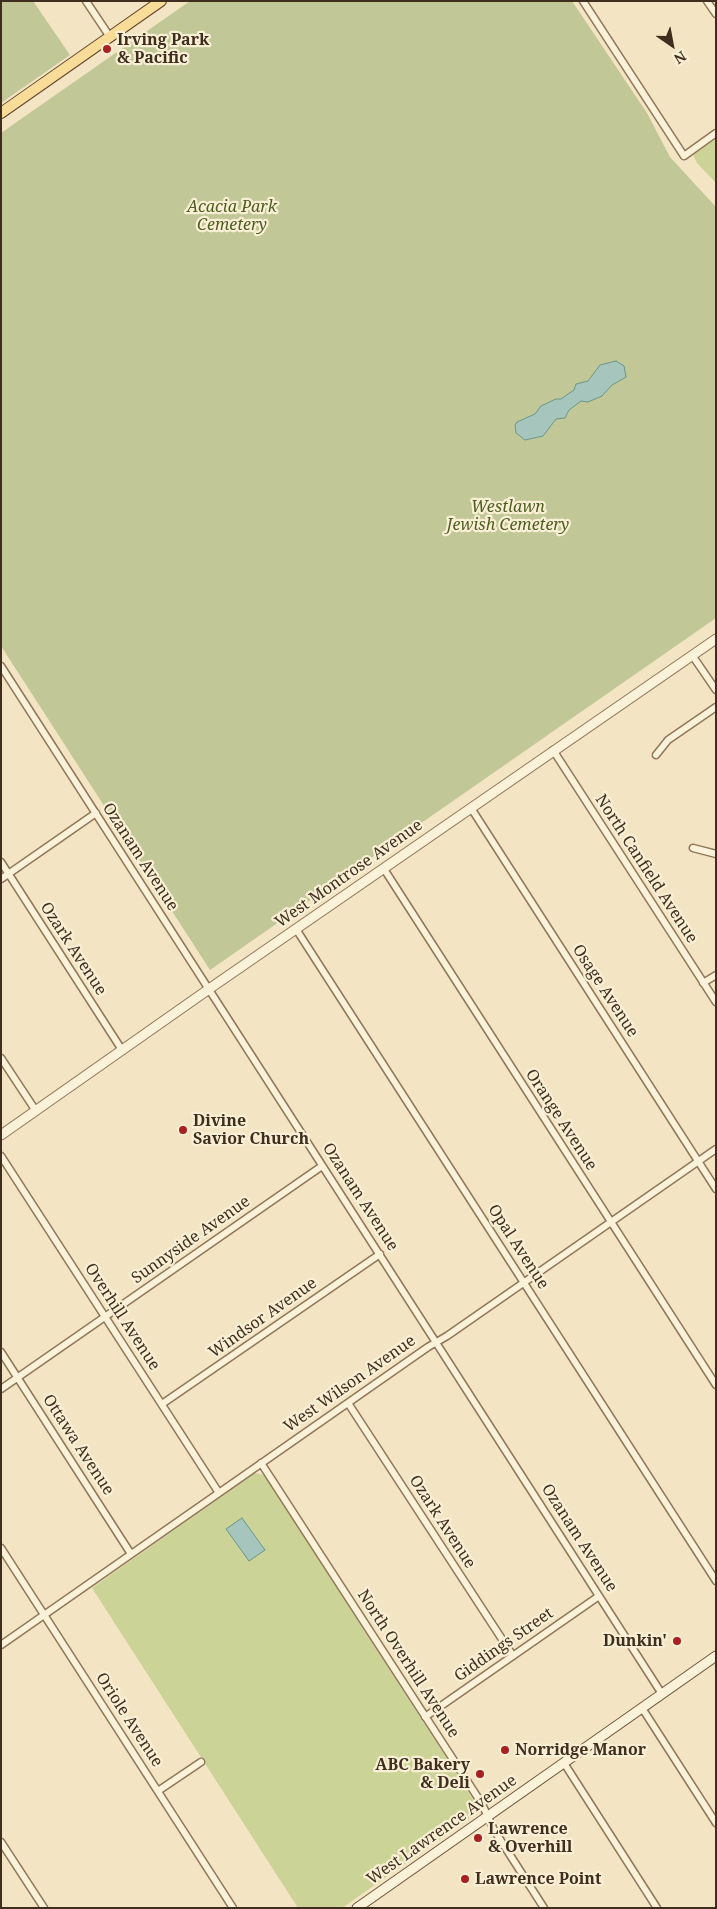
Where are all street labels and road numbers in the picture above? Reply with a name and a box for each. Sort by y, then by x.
street label: North Canfield Avenue [591,791,701,947]
street label: Ozanam Avenue [98,799,182,915]
street label: West Montrose Avenue [272,816,426,932]
street label: Ozark Avenue [36,899,110,999]
street label: Osage Avenue [568,941,642,1041]
street label: Orange Avenue [521,1066,601,1174]
street label: Ozanam Avenue [318,1139,402,1255]
street label: Sunnyside Avenue [128,1192,254,1288]
street label: Opal Avenue [484,1201,552,1293]
street label: Overhill Avenue [80,1260,164,1374]
street label: Windsor Avenue [205,1274,321,1362]
street label: West Wilson Avenue [280,1331,420,1437]
street label: Ottawa Avenue [38,1391,118,1499]
street label: Ozark Avenue [405,1472,479,1572]
street label: Ozanam Avenue [537,1480,621,1596]
street label: North Overhill Avenue [353,1586,463,1742]
street label: Giddings Street [451,1604,557,1686]
street label: Oriole Avenue [91,1669,167,1771]
street label: West Lawrence Avenue [363,1771,521,1889]

